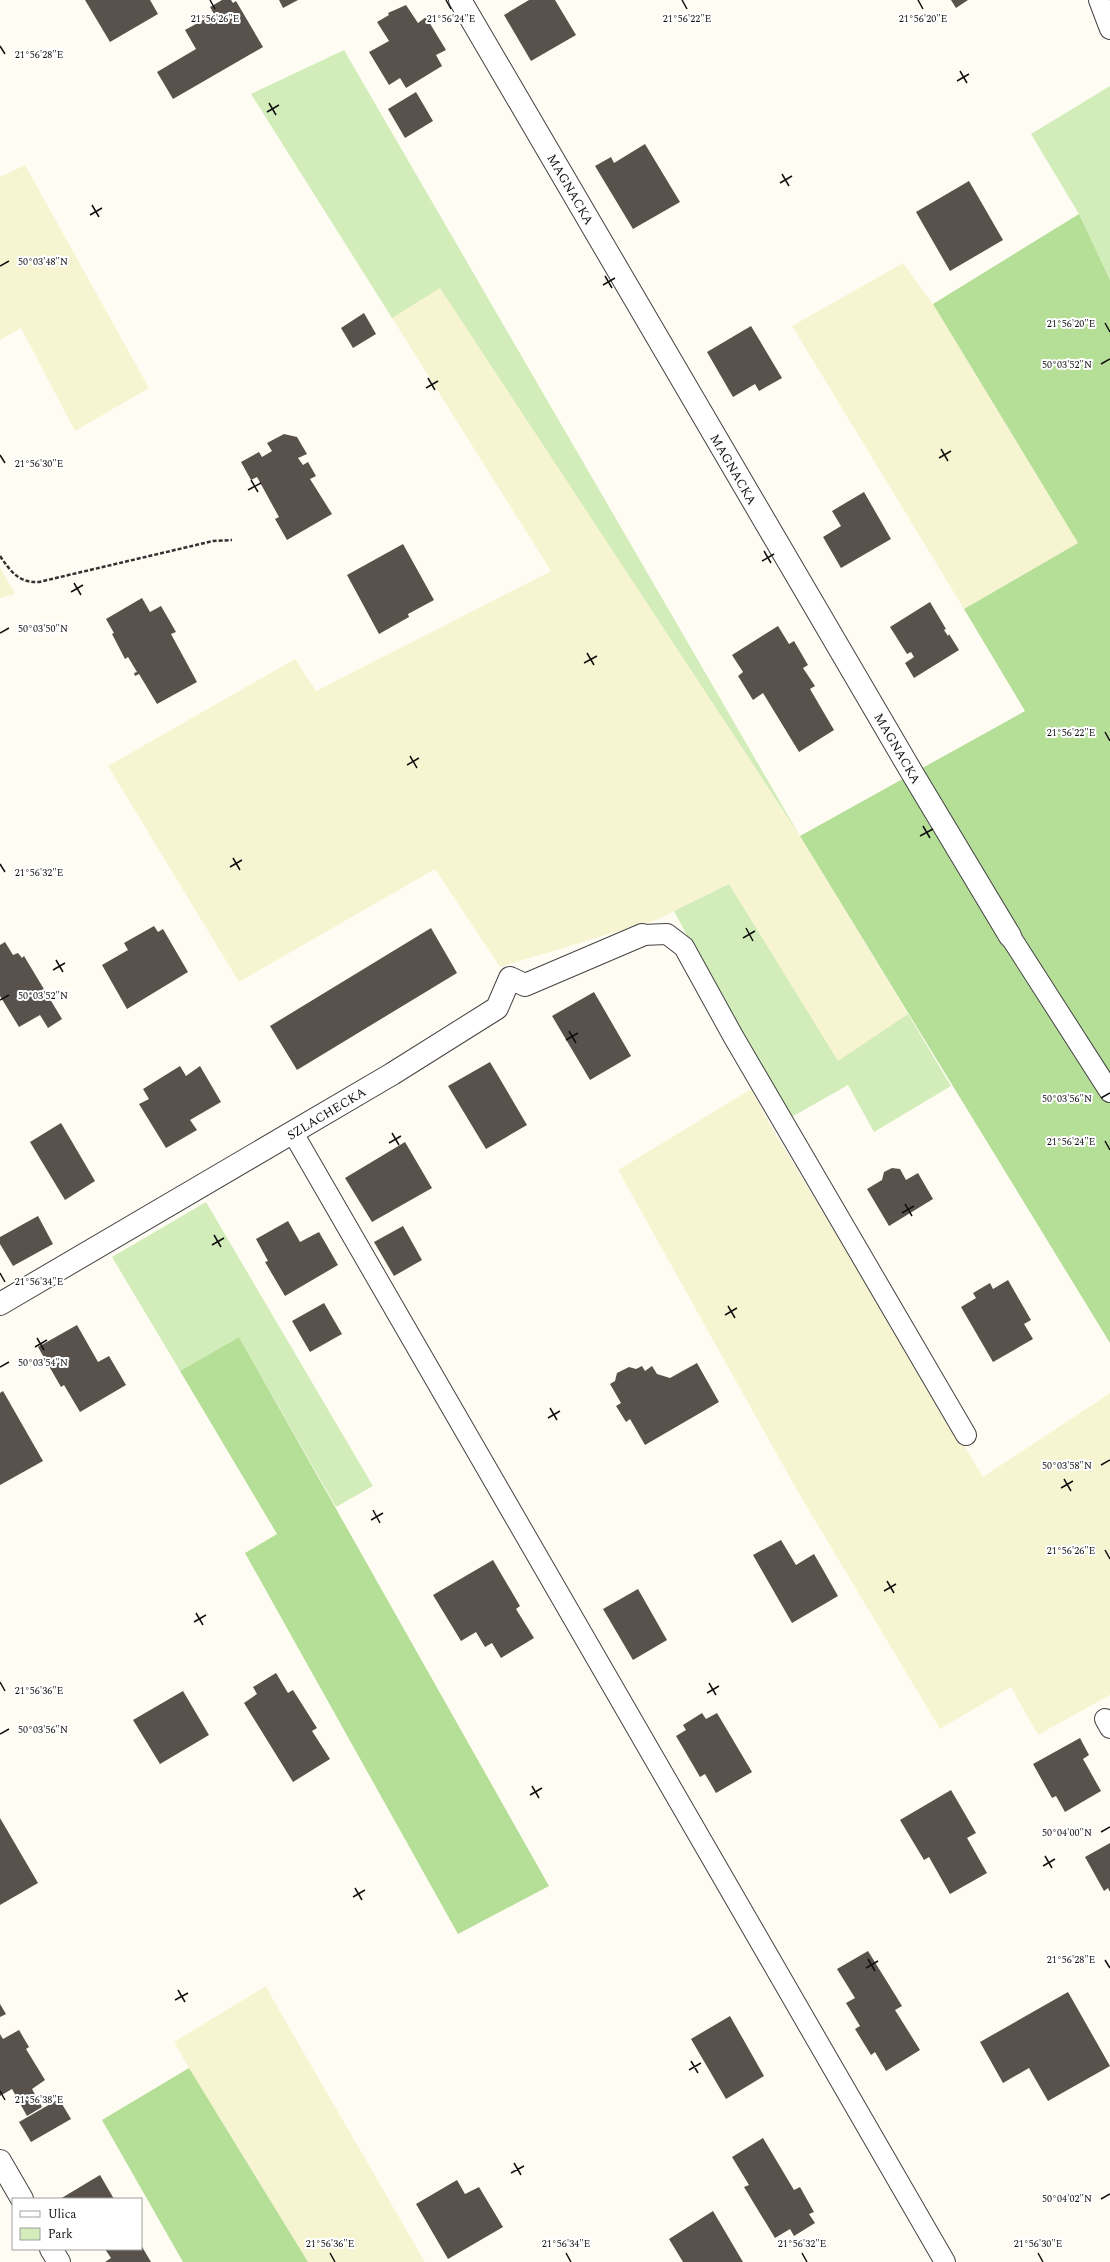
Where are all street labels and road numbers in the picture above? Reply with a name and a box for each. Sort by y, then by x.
street label: MAGNACKA [542,150,599,229]
street label: MAGNACKA [705,430,762,509]
street label: MAGNACKA [869,709,926,788]
street label: SZLACHECKA [283,1082,370,1145]

